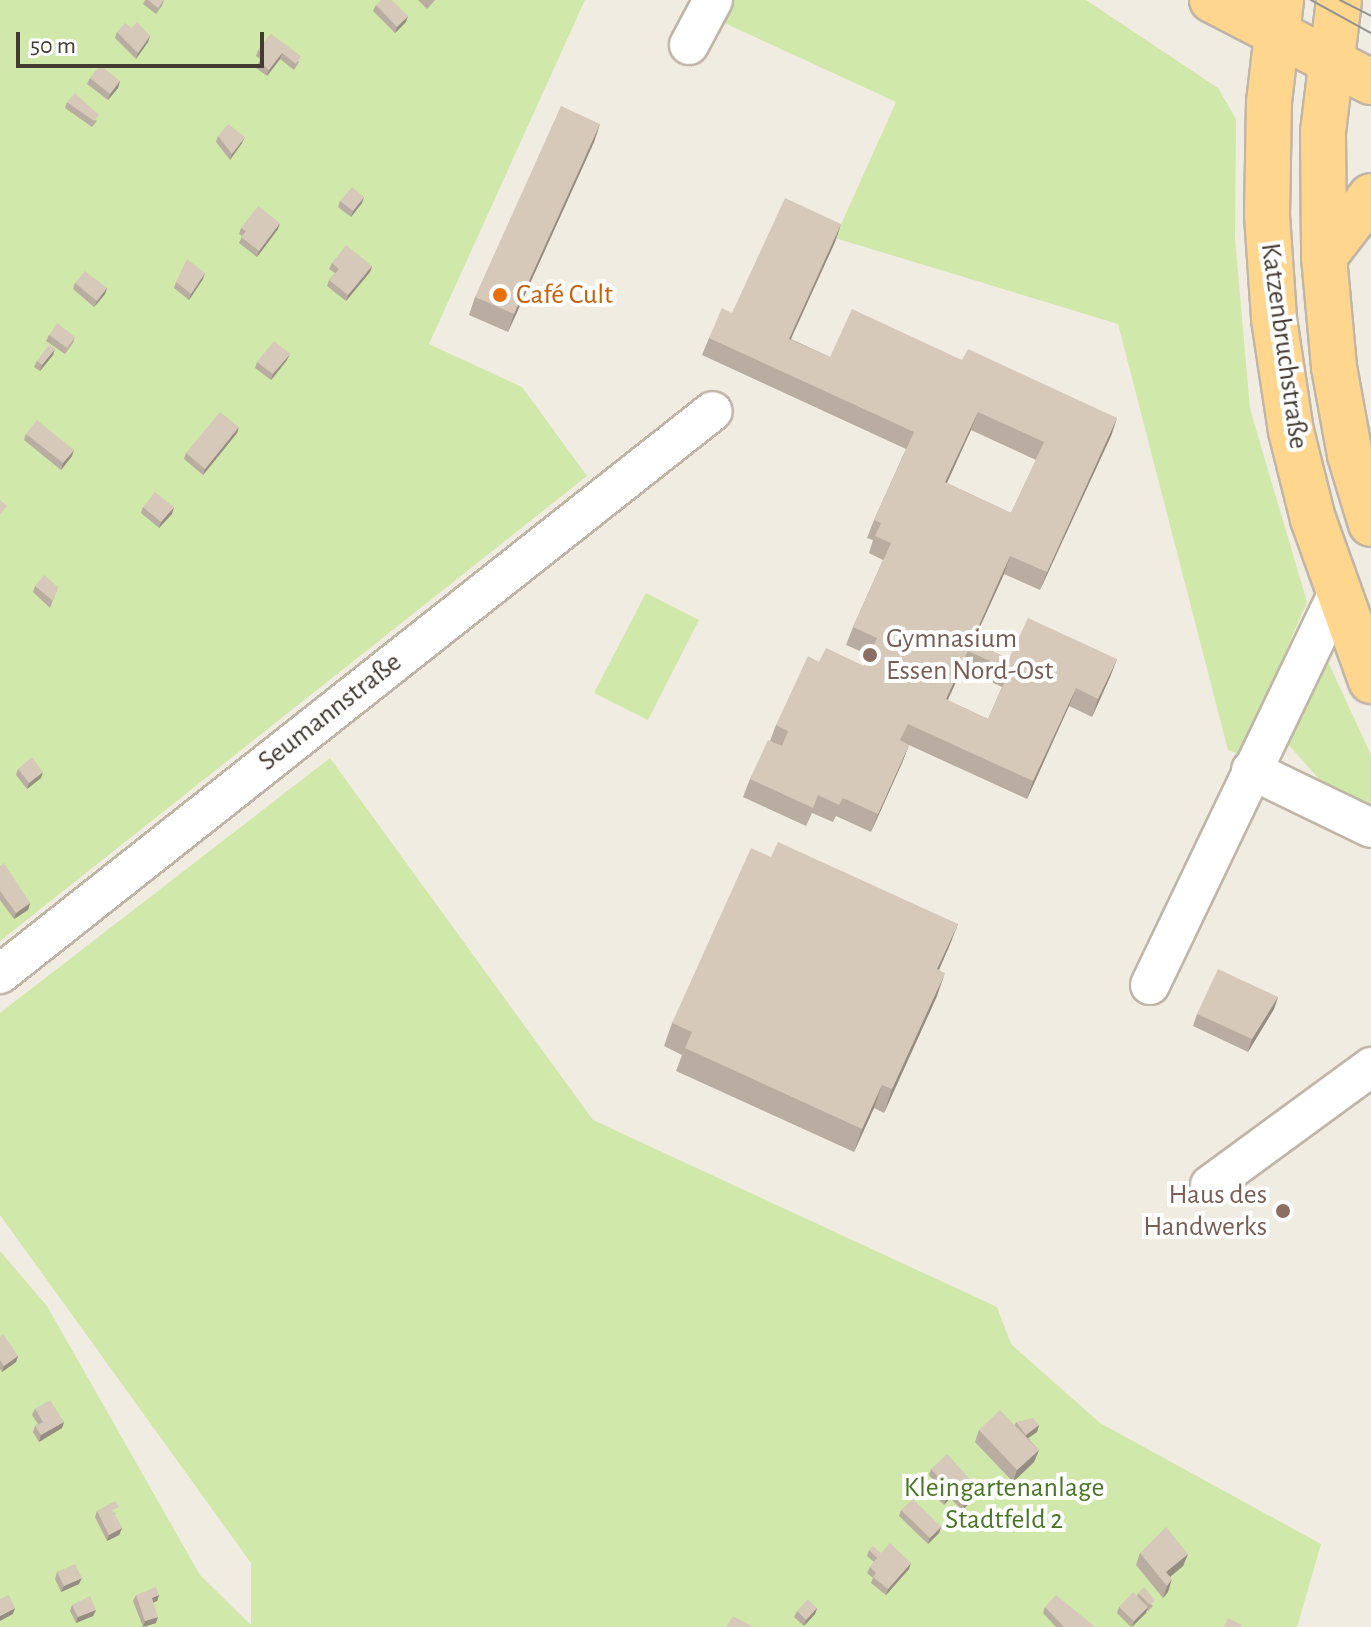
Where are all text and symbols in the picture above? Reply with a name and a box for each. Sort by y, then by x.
scale bar [20,16,268,66]
text: 50 m [30,34,76,58]
street label: Katzenbruchstraße [1253,241,1315,451]
place label: Café Cult [516,278,613,312]
marker: Café Cult [491,286,509,304]
place label: Gymnasium Essen Nord-Ost [886,622,1053,688]
street label: Seumannstraße [252,646,408,778]
marker: Gymnasium Essen Nord-Ost [861,646,879,664]
place label: Haus des Handwerks [1143,1178,1267,1244]
marker: Haus des Handwerks [1274,1202,1292,1220]
park label: Kleingartenanlage Stadtfeld 2 [904,1471,1104,1537]

